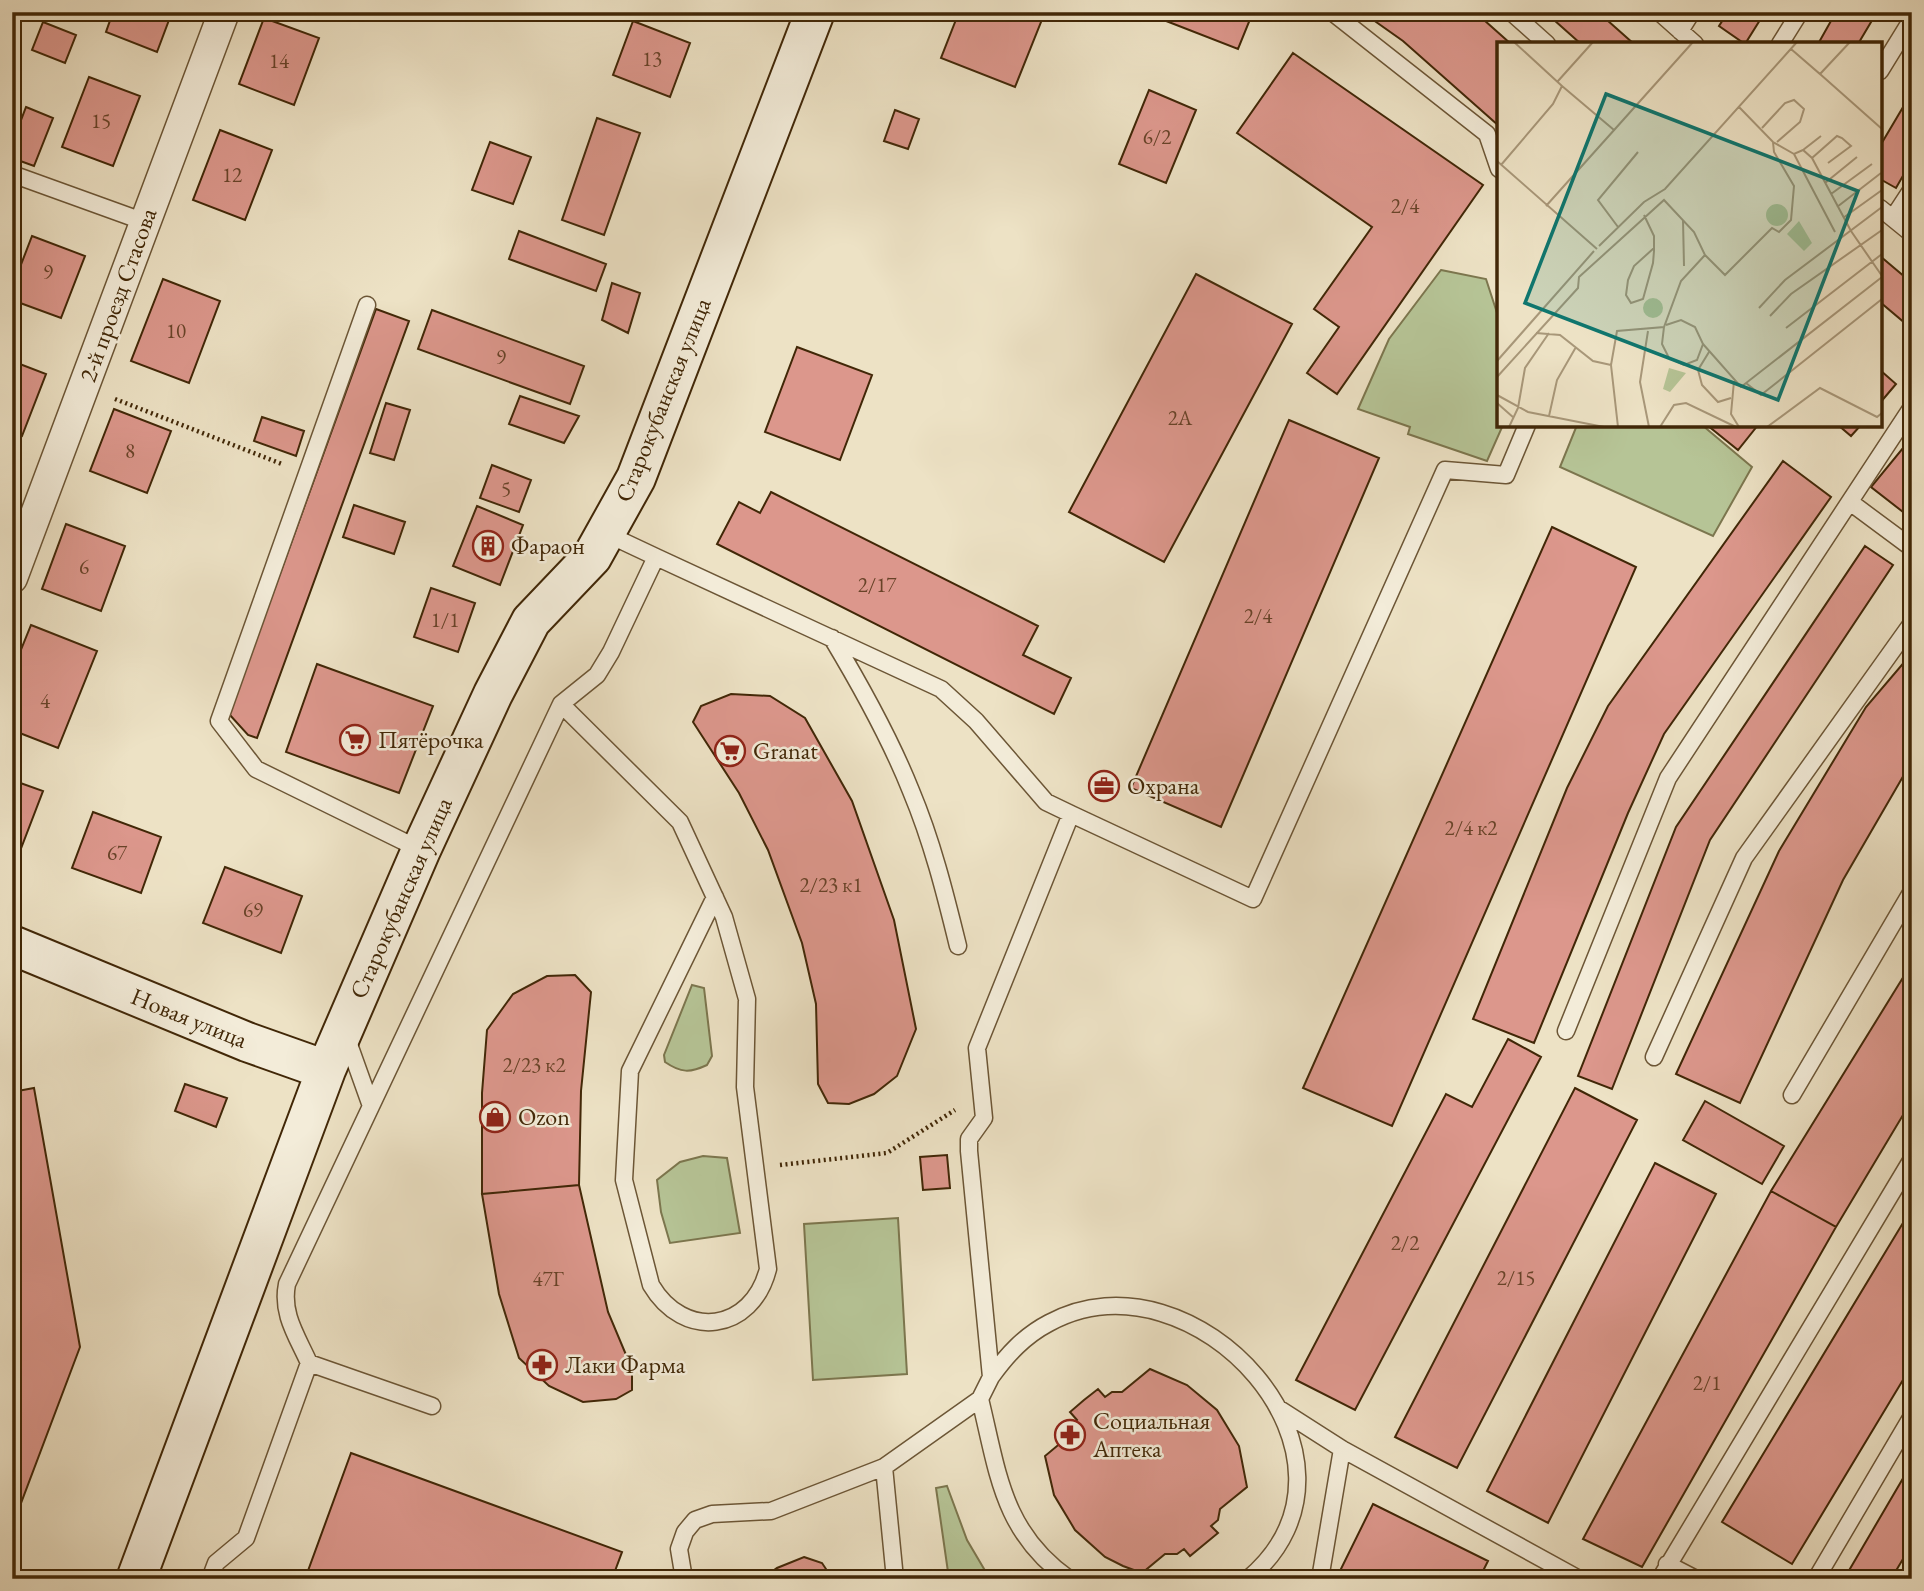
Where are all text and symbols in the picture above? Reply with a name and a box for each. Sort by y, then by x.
inset map [1497,42,1882,427]
house number: 13 [642,45,662,72]
house number: 14 [269,47,290,74]
house number: 15 [91,107,111,134]
house number: 6/2 [1143,123,1171,150]
house number: 12 [222,161,242,188]
house number: 2/4 [1391,192,1420,219]
street label: 2-й проезд Стасова [72,203,164,386]
house number: 9 [43,258,53,285]
street label: Старокубанская улица [607,293,718,506]
house number: 10 [166,317,186,344]
house number: 9 [496,343,506,370]
house number: 2А [1168,404,1193,431]
house number: 8 [125,437,135,464]
house number: 5 [501,475,511,502]
building icon: Фараон [471,529,505,563]
place label: Фараон [511,530,585,561]
house number: 6 [79,553,89,580]
house number: 2/17 [858,571,897,598]
house number: 2/4 [1244,602,1273,629]
house number: 1/1 [431,606,459,633]
house number: 4 [40,687,51,714]
supermarket icon: Пятёрочка [338,723,372,757]
place label: Пятёрочка [378,724,484,755]
supermarket icon: Granat [713,734,747,768]
place label: Granat [753,735,818,766]
office icon: Охрана [1087,769,1121,803]
place label: Охрана [1127,770,1200,801]
street label: Старокубанская улица [342,792,459,1003]
house number: 2/4 к2 [1445,814,1497,841]
house number: 67 [107,839,128,866]
house number: 2/23 к1 [800,871,862,898]
house number: 69 [243,896,263,923]
street label: Новая улица [127,980,252,1055]
house number: 2/23 к2 [503,1051,565,1078]
shop icon: Ozon [478,1100,512,1134]
place label: Ozon [518,1101,570,1132]
house number: 2/2 [1391,1229,1419,1256]
house number: 2/15 [1497,1264,1535,1291]
house number: 47Г [532,1265,564,1292]
pharmacy icon: Лаки Фарма [525,1348,559,1382]
place label: Лаки Фарма [565,1349,686,1380]
house number: 2/1 [1693,1369,1721,1396]
place label: Социальная Аптека [1092,1405,1210,1464]
pharmacy icon: Социальная Аптека [1053,1418,1087,1452]

